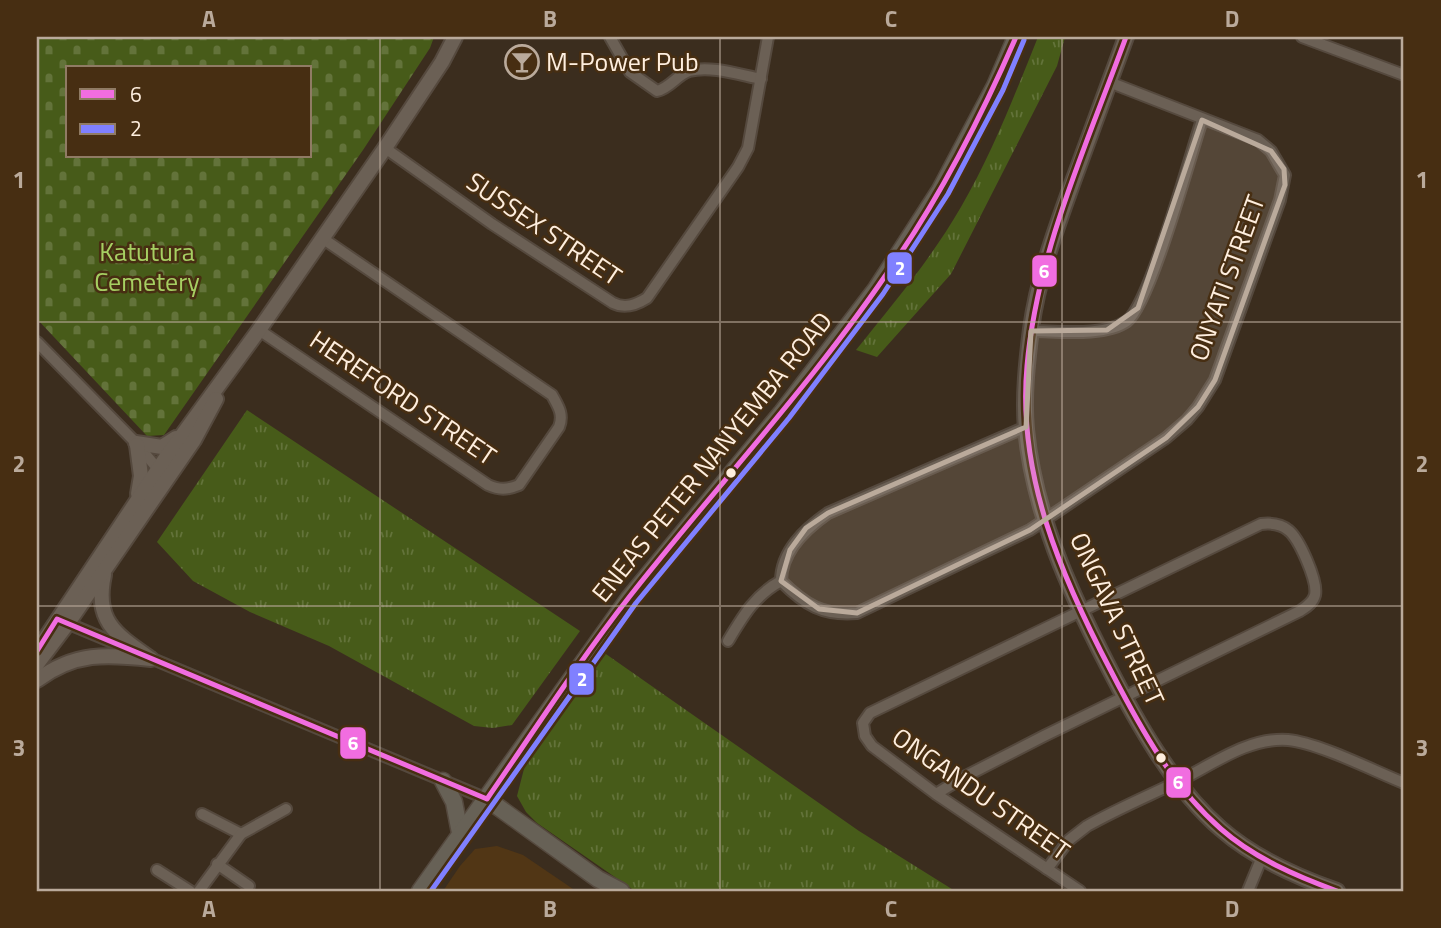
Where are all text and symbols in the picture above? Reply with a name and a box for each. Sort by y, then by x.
text: A [202,1,216,36]
text: B [543,1,557,36]
text: C [885,1,897,36]
text: D [1225,1,1239,36]
place label: M-Power Pub [546,42,699,81]
bar icon: M-Power Pub [503,43,541,81]
legend [66,66,312,158]
text: 6 [130,78,142,110]
text: 2 [130,112,142,144]
text: 1 [13,162,25,197]
street label: SUSSEX STREET [459,162,630,295]
text: 1 [1416,162,1428,197]
street label: ONYATI STREET [1178,189,1275,366]
park label: Katutura Cemetery [94,232,200,301]
line badge: 2 [886,251,913,285]
text: 2 [895,253,905,282]
line badge: 6 [1031,254,1058,288]
text: 6 [1039,256,1050,285]
street label: ENEAS PETER NANYEMBA ROAD [582,303,841,610]
street label: HEREFORD STREET [302,321,505,475]
text: 2 [13,446,25,481]
text: 2 [1416,446,1428,481]
unlabelled marker [724,466,738,480]
street label: ONGAVA STREET [1060,526,1175,712]
line badge: 2 [568,662,595,696]
text: 2 [577,664,587,693]
street label: ONGANDU STREET [884,718,1078,870]
line badge: 6 [339,726,367,760]
text: 6 [348,728,359,757]
text: 3 [13,730,25,765]
text: 3 [1416,730,1428,765]
unlabelled marker [1154,751,1168,765]
line badge: 6 [1165,766,1192,799]
text: 6 [1173,767,1184,796]
text: A [202,891,216,926]
text: B [543,891,557,926]
text: C [885,891,897,926]
text: D [1225,891,1239,926]

